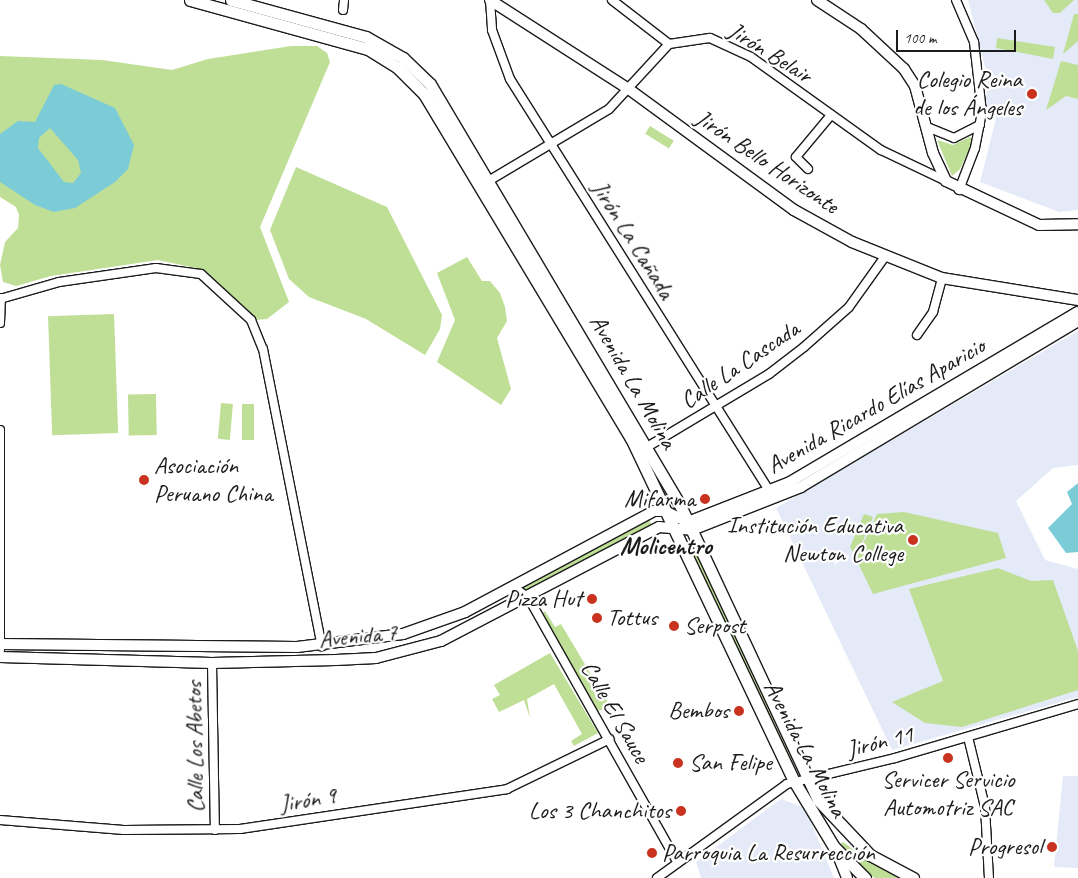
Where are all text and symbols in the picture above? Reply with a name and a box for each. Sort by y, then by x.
street label: Jirón Belair [723,16,817,90]
scale bar [898,20,1018,52]
text: 100 m [904,29,936,48]
place label: Colegio Reina de los Ángeles [913,66,1022,122]
marker: Colegio Reina de los Ángeles [1026,88,1038,100]
street label: Jirón Bello Horizonte [690,104,844,220]
street label: Jirón La Cañada [585,175,681,305]
street label: Avenida La Molina [583,310,683,454]
street label: Calle La Cascada [675,315,805,415]
street label: Avenida Ricardo Elías Aparicio [761,331,991,481]
place label: Asociación Peruano China [154,452,272,508]
marker: Asociación Peruano China [138,474,150,486]
place label: Mifarma [624,485,695,513]
marker: Mifarma [699,493,711,505]
place label: Institución Educativa Newton College [728,512,903,568]
district label: Molicentro [620,531,712,561]
marker: Institución Educativa Newton College [907,534,919,546]
place label: Pizza Hut [505,585,582,613]
marker: Pizza Hut [586,593,598,605]
place label: Tottus [607,604,657,632]
marker: Tottus [591,612,603,624]
place label: Serpost [684,612,745,640]
street label: Avenida 7 [317,618,399,654]
marker: Serpost [668,620,680,632]
street label: Calle El Sauce [574,656,656,768]
street label: Avenida La Molina [757,676,853,822]
street label: Calle Los Abetos [179,681,211,813]
place label: Bembos [668,697,729,725]
marker: Bembos [733,705,745,717]
street label: Jirón 11 [844,720,916,764]
place label: San Felipe [689,749,772,777]
marker: Servicer Servicio Automotriz SAC [942,752,954,764]
marker: San Felipe [671,756,685,770]
place label: Servicer Servicio Automotriz SAC [881,766,1015,822]
street label: Jirón 9 [278,781,338,819]
place label: Los 3 Chanchitos [529,797,671,825]
marker: Los 3 Chanchitos [675,805,687,817]
place label: Progresol [968,833,1042,861]
place label: Parroquia La Resurrección [662,839,876,867]
marker: Progresol [1046,841,1058,853]
marker: Parroquia La Resurrección [646,847,658,859]

